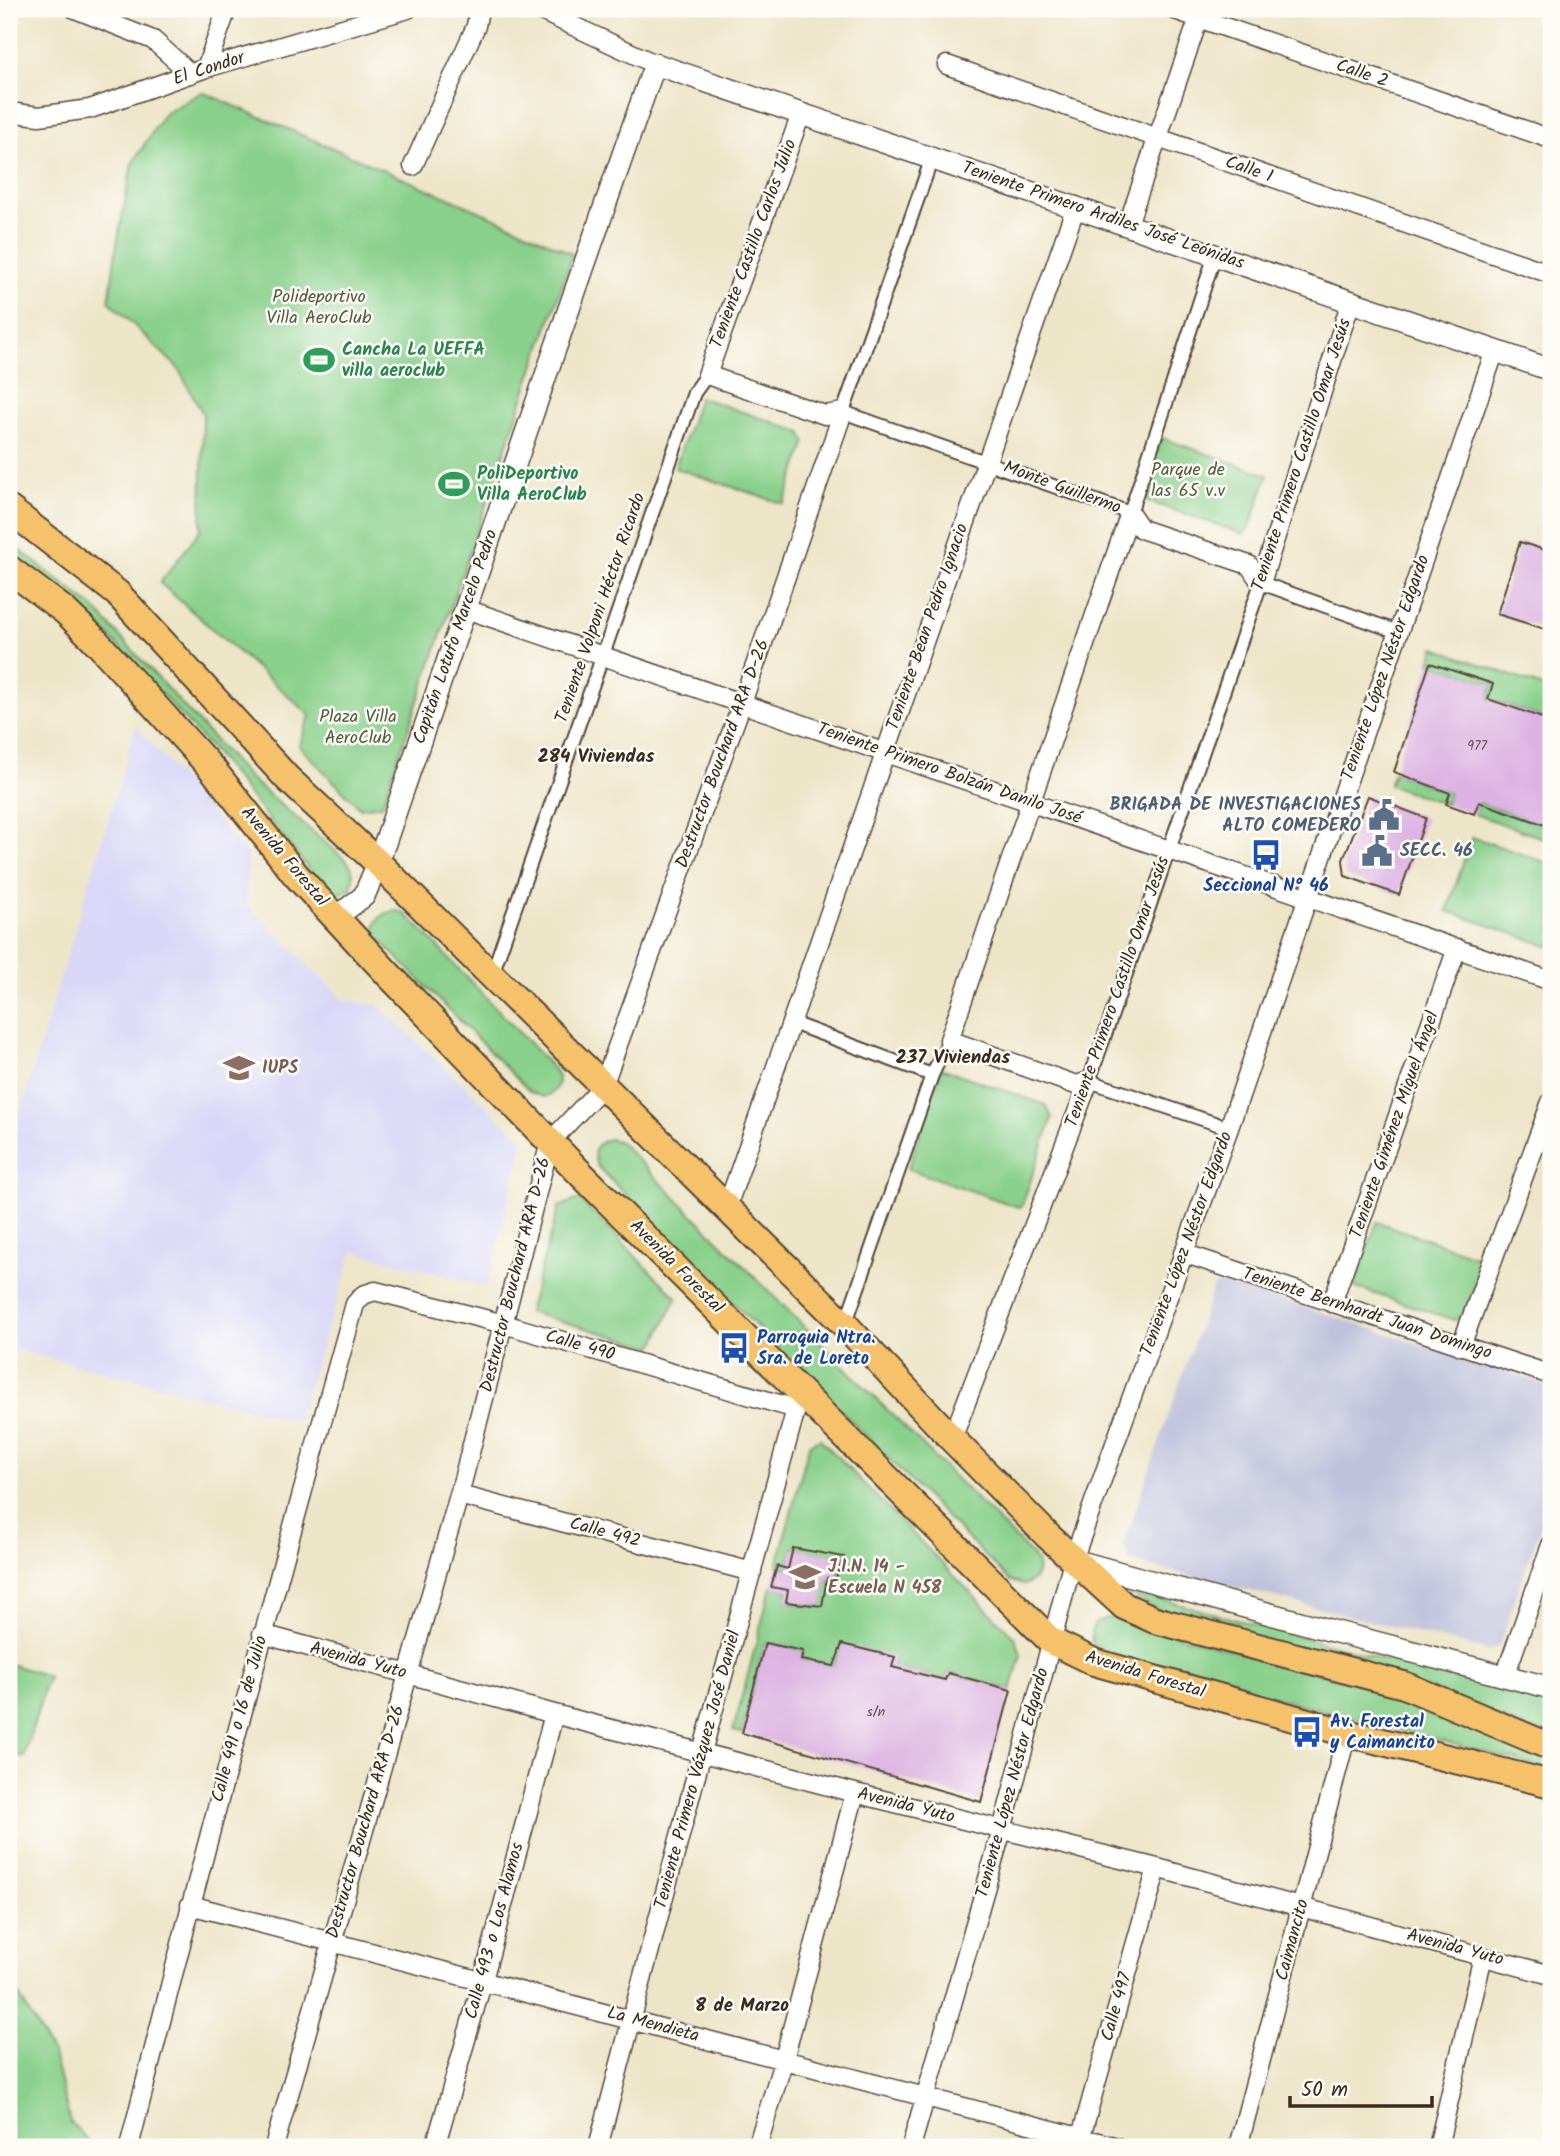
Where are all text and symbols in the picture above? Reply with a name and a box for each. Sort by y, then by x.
street label: El Condor [169,43,250,94]
street label: Calle 2 [1332,52,1392,96]
street label: Teniente Castillo Carlos Julio [703,135,805,353]
street label: Calle 1 [1221,148,1277,192]
street label: Teniente Primero Ardiles José Leónidas [958,154,1249,278]
park label: Polideportivo Villa AeroClub [267,283,372,333]
street label: Teniente Primero Castillo Omar Jesús [1244,315,1360,595]
place label: Cancha La UEFFA villa aeroclub [342,336,485,386]
sports icon: Cancha La UEFFA villa aeroclub [302,343,336,377]
street label: Monte Guillermo [999,453,1125,523]
park label: Parque de las 65 v.v [1151,456,1225,506]
place label: PoliDeportivo Villa AeroClub [477,460,587,510]
sports icon: PoliDeportivo Villa AeroClub [437,467,471,501]
street label: Teniente Volponi Héctor Ricardo [548,489,654,727]
street label: Teniente Bean Pedro Ignacio [879,520,977,734]
street label: Capitán Lotufo Marcelo Pedro [406,526,506,748]
street label: Teniente López Néstor Edgardo [1334,551,1438,785]
street label: Destructor Bouchard ARA D-26 [668,635,778,873]
park label: Plaza Villa AeroClub [319,703,397,753]
street label: Teniente Primero Bolzán Danilo José [813,715,1086,833]
house number: 977 [1467,735,1487,757]
district label: 284 Viviendas [538,742,654,772]
place label: BRIGADA DE INVESTIGACIONES ALTO COMEDERO [1109,791,1361,841]
public building icon: BRIGADA DE INVESTIGACIONES ALTO COMEDERO [1367,798,1401,832]
street label: Avenida Forestal [233,800,335,914]
public building icon: SECC. 46 [1360,834,1394,868]
place label: SECC. 46 [1400,837,1473,866]
bus stop icon: Seccional N° 46 [1249,838,1283,872]
street label: Teniente Primero Castillo Omar Jesús [1058,852,1178,1132]
place label: Seccional N° 46 [1203,872,1329,901]
street label: Teniente Giménez Miguel Ángel [1342,1007,1448,1243]
district label: 237 Viviendas [896,1043,1010,1073]
school or university icon: IUPS [222,1051,256,1085]
place label: IUPS [262,1054,298,1083]
street label: Teniente López Néstor Edgardo [1133,1128,1241,1360]
street label: Destructor Bouchard ARA D-26 [473,1154,559,1396]
street label: Avenida Forestal [622,1213,731,1322]
street label: Teniente Bernhardt Juan Domingo [1238,1260,1496,1368]
street label: Calle 490 [542,1322,618,1370]
place label: Parroquia Ntra. Sra. de Loreto [757,1324,876,1374]
bus stop icon: Parroquia Ntra. Sra. de Loreto [717,1331,751,1365]
street label: Calle 492 [566,1510,644,1556]
place label: J.I.N. 14 - Escuela N 458 [828,1553,942,1603]
school or university icon: J.I.N. 14 - Escuela N 458 [788,1560,822,1594]
street label: Teniente Primero Vázquez José Daniel [647,1627,749,1913]
street label: Calle 491 o 16 de Julio [204,1632,276,1806]
street label: Avenida Yuto [306,1634,410,1688]
street label: Avenida Forestal [1081,1643,1209,1707]
street label: Teniente López Néstor Edgardo [968,1665,1058,1901]
house number: s/n [867,1701,885,1723]
street label: Destructor Bouchard ARA D-26 [319,1702,413,1942]
place label: Av. Forestal y Caimancito [1329,1708,1435,1758]
bus stop icon: Av. Forestal y Caimancito [1290,1715,1324,1749]
street label: Avenida Yuto [854,1780,958,1832]
street label: Calle 493 o Los Alamos [457,1839,533,2023]
street label: Caimancito [1268,1896,1318,1984]
street label: Avenida Yuto [1403,1921,1507,1975]
street label: Calle 497 [1093,1969,1141,2045]
district label: 8 de Marzo [695,1991,789,2021]
street label: La Mendieta [604,1999,702,2051]
scale bar [1290,2065,1432,2109]
text: 50 m [1301,2074,1348,2107]

